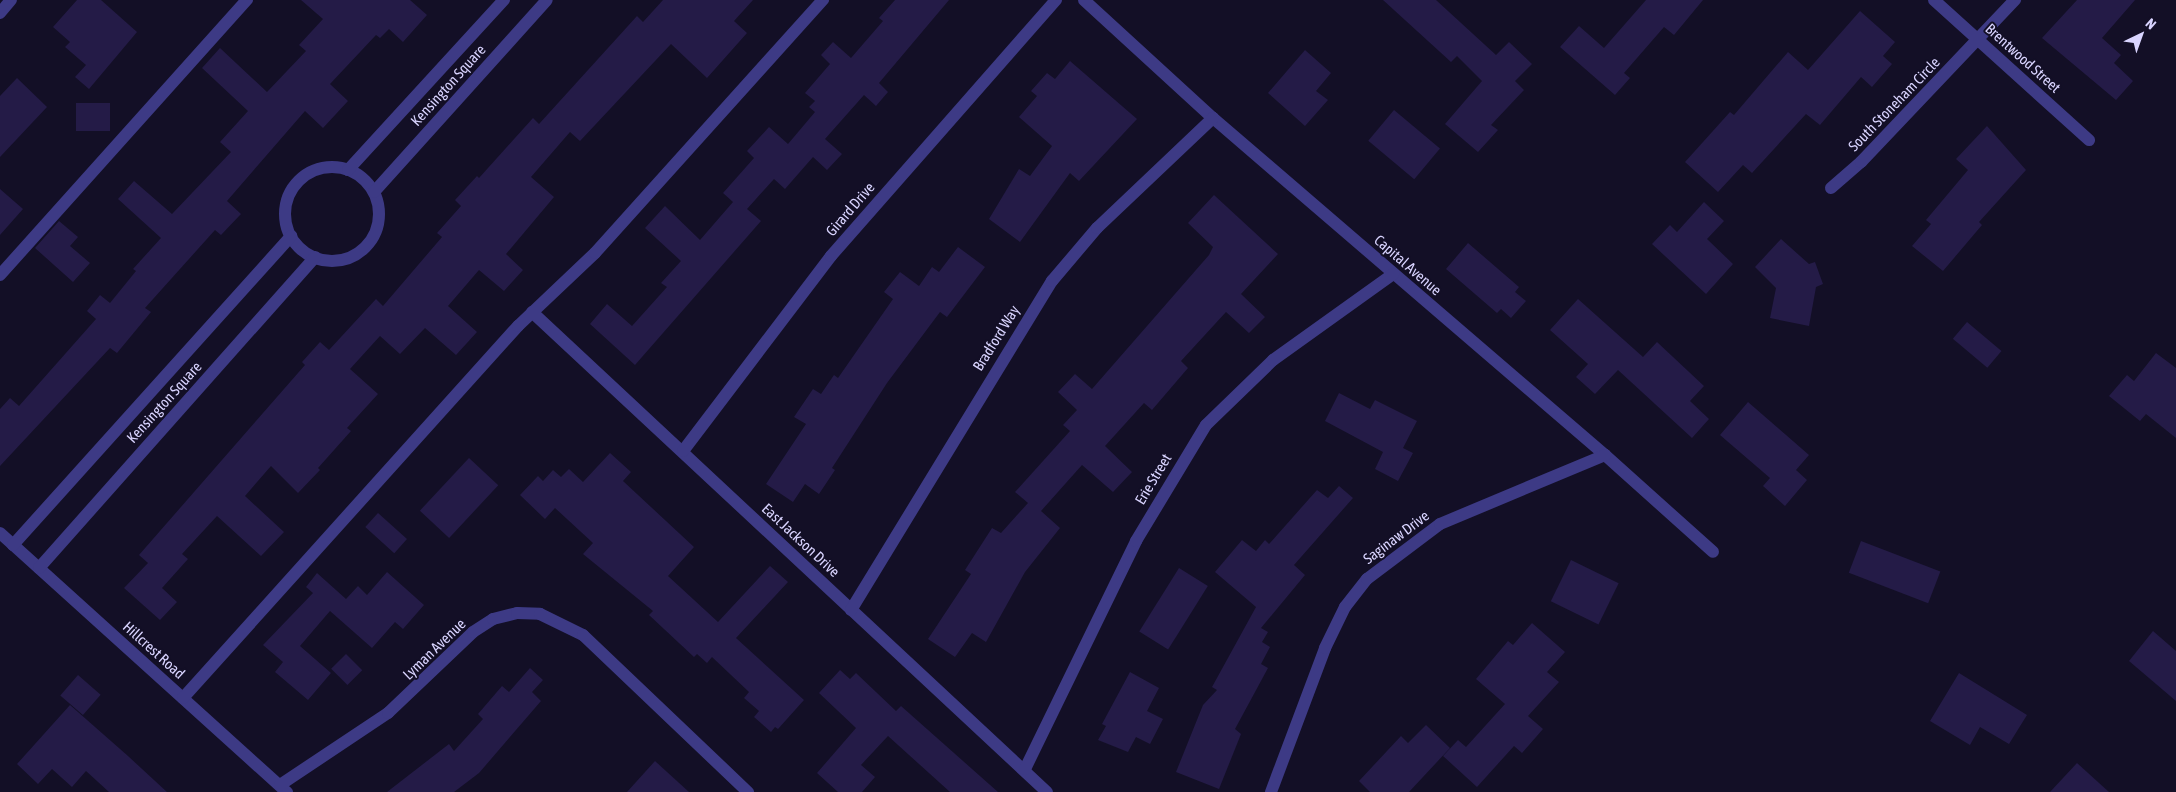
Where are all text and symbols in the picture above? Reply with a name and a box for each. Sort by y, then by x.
north arrow [2116,10,2166,60]
text: N [2143,15,2159,33]
street label: Brentwood Street [1982,20,2064,96]
street label: Kensington Square [407,41,489,129]
street label: South Stoneham Circle [1845,53,1943,155]
street label: Girard Drive [822,178,878,240]
street label: Capital Avenue [1371,231,1445,299]
street label: Bradford Way [969,302,1023,374]
street label: Kensington Square [123,358,205,446]
street label: Erie Street [1131,450,1175,508]
street label: East Jackson Drive [758,499,844,581]
street label: Saginaw Drive [1360,506,1432,568]
street label: Lyman Avenue [399,615,469,683]
street label: Hillcrest Road [119,618,189,682]

